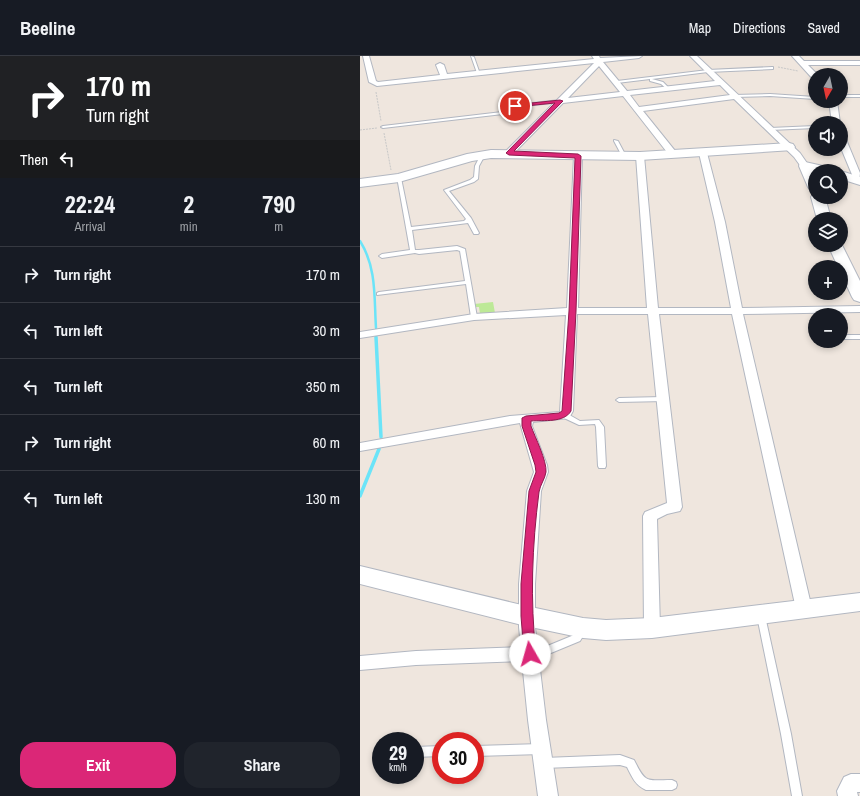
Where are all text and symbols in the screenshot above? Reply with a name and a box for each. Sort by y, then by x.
text: Beeline [20,15,75,41]
text: Map [689,19,711,37]
text: Directions [733,19,785,37]
text: Saved [807,19,840,37]
text: 170 m [86,67,151,105]
north arrow [808,68,848,108]
map controls [808,68,848,348]
icon: right [20,72,72,124]
pin [498,89,532,123]
icon: arrive [504,95,526,117]
text: Turn right [86,103,149,128]
button: sound [808,116,848,156]
icon: left [56,148,78,170]
text: Then [20,149,48,170]
button: search [808,164,848,204]
text: 22:24 [65,188,115,220]
text: 2 [183,188,194,220]
text: 790 [262,188,295,220]
button: layers [808,212,848,252]
text: Arrival [75,218,105,235]
text: min [180,218,198,235]
text: m [274,218,283,235]
button: + [808,260,848,300]
icon: right [20,264,42,286]
text: Turn right [54,264,111,285]
text: 170 m [306,264,340,285]
button: − [808,308,848,348]
icon: left [20,320,42,342]
text: Turn left [54,320,102,341]
text: 30 m [313,320,340,341]
icon: left [20,376,42,398]
text: Turn left [54,376,102,397]
text: 350 m [306,376,340,397]
icon: right [20,432,42,454]
text: Turn right [54,432,111,453]
text: 60 m [313,432,340,453]
icon: left [20,488,42,510]
text: Turn left [54,488,102,509]
text: 130 m [306,488,340,509]
position arrow [509,633,551,675]
speed limit sign: 30 [432,732,484,784]
text: 29 [389,739,407,766]
button: Exit [20,742,176,788]
button: Share [184,742,340,788]
text: km/h [389,761,407,774]

